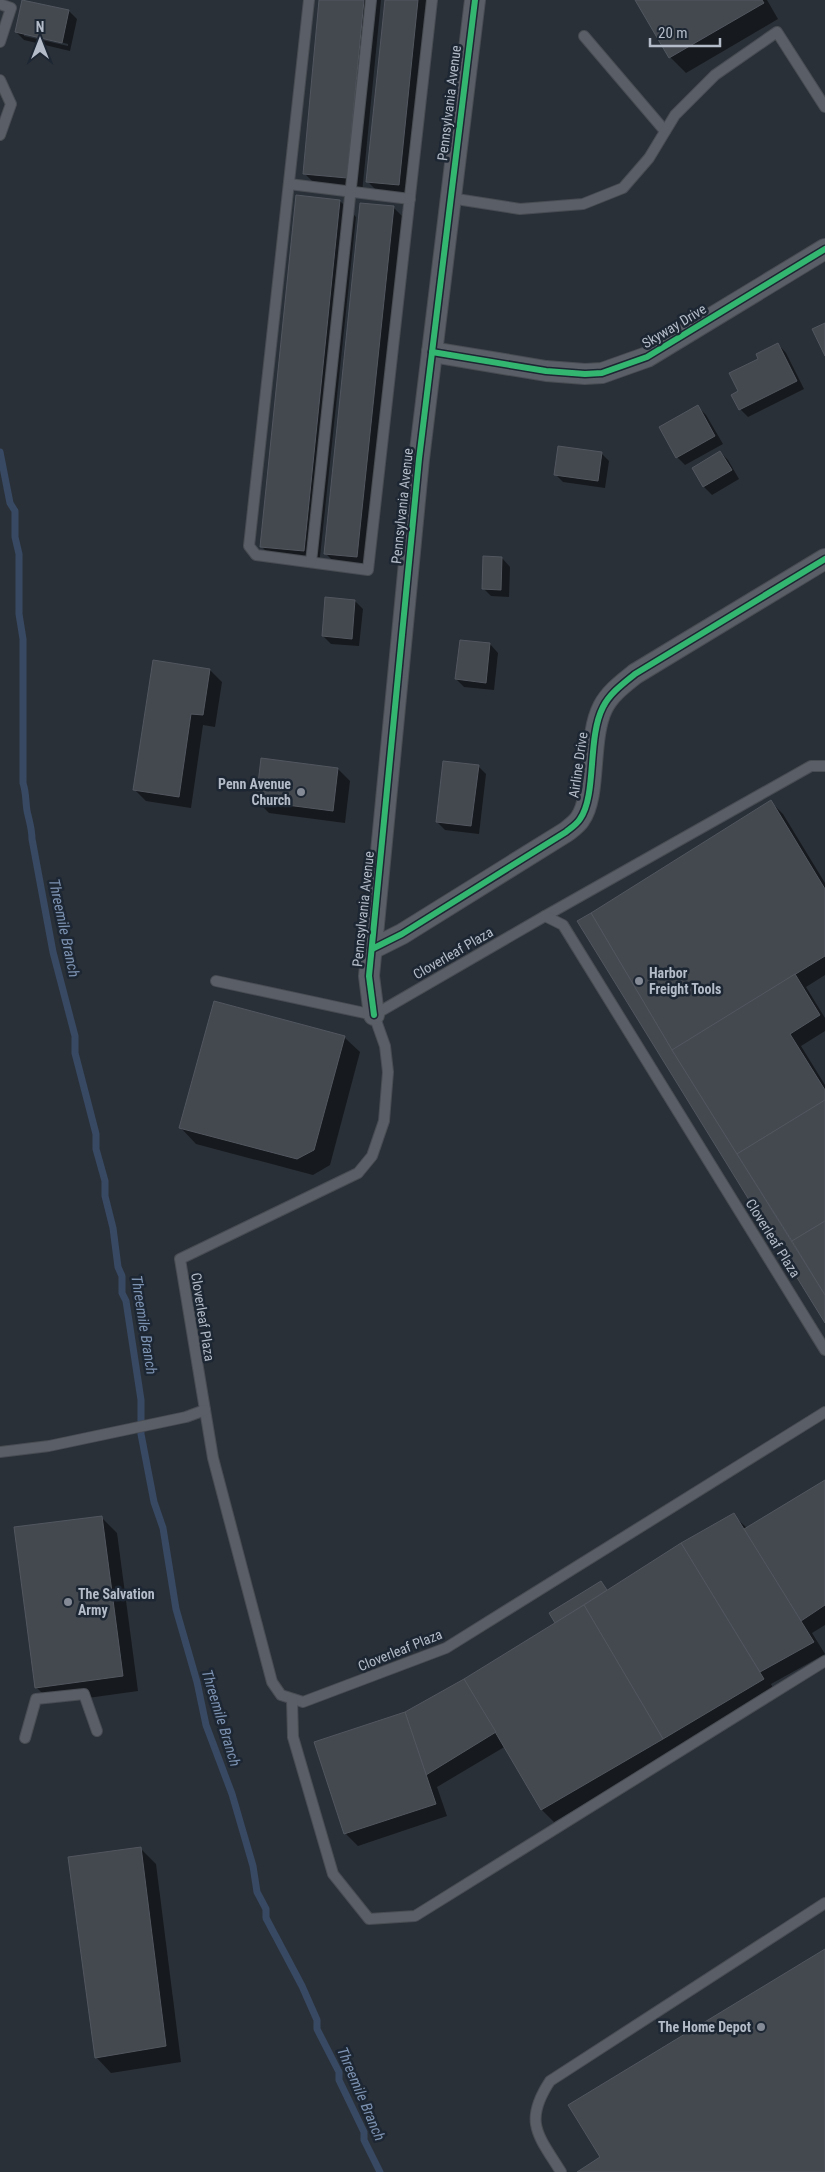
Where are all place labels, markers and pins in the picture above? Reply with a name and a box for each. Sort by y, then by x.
place label: Penn Avenue Church [218,776,291,808]
marker: Penn Avenue Church [295,786,307,798]
place label: Harbor Freight Tools [649,965,721,997]
marker: Harbor Freight Tools [633,975,645,987]
place label: The Salvation Army [78,1586,155,1618]
marker: The Salvation Army [62,1596,74,1608]
place label: The Home Depot [658,2019,751,2035]
marker: The Home Depot [755,2021,767,2033]

